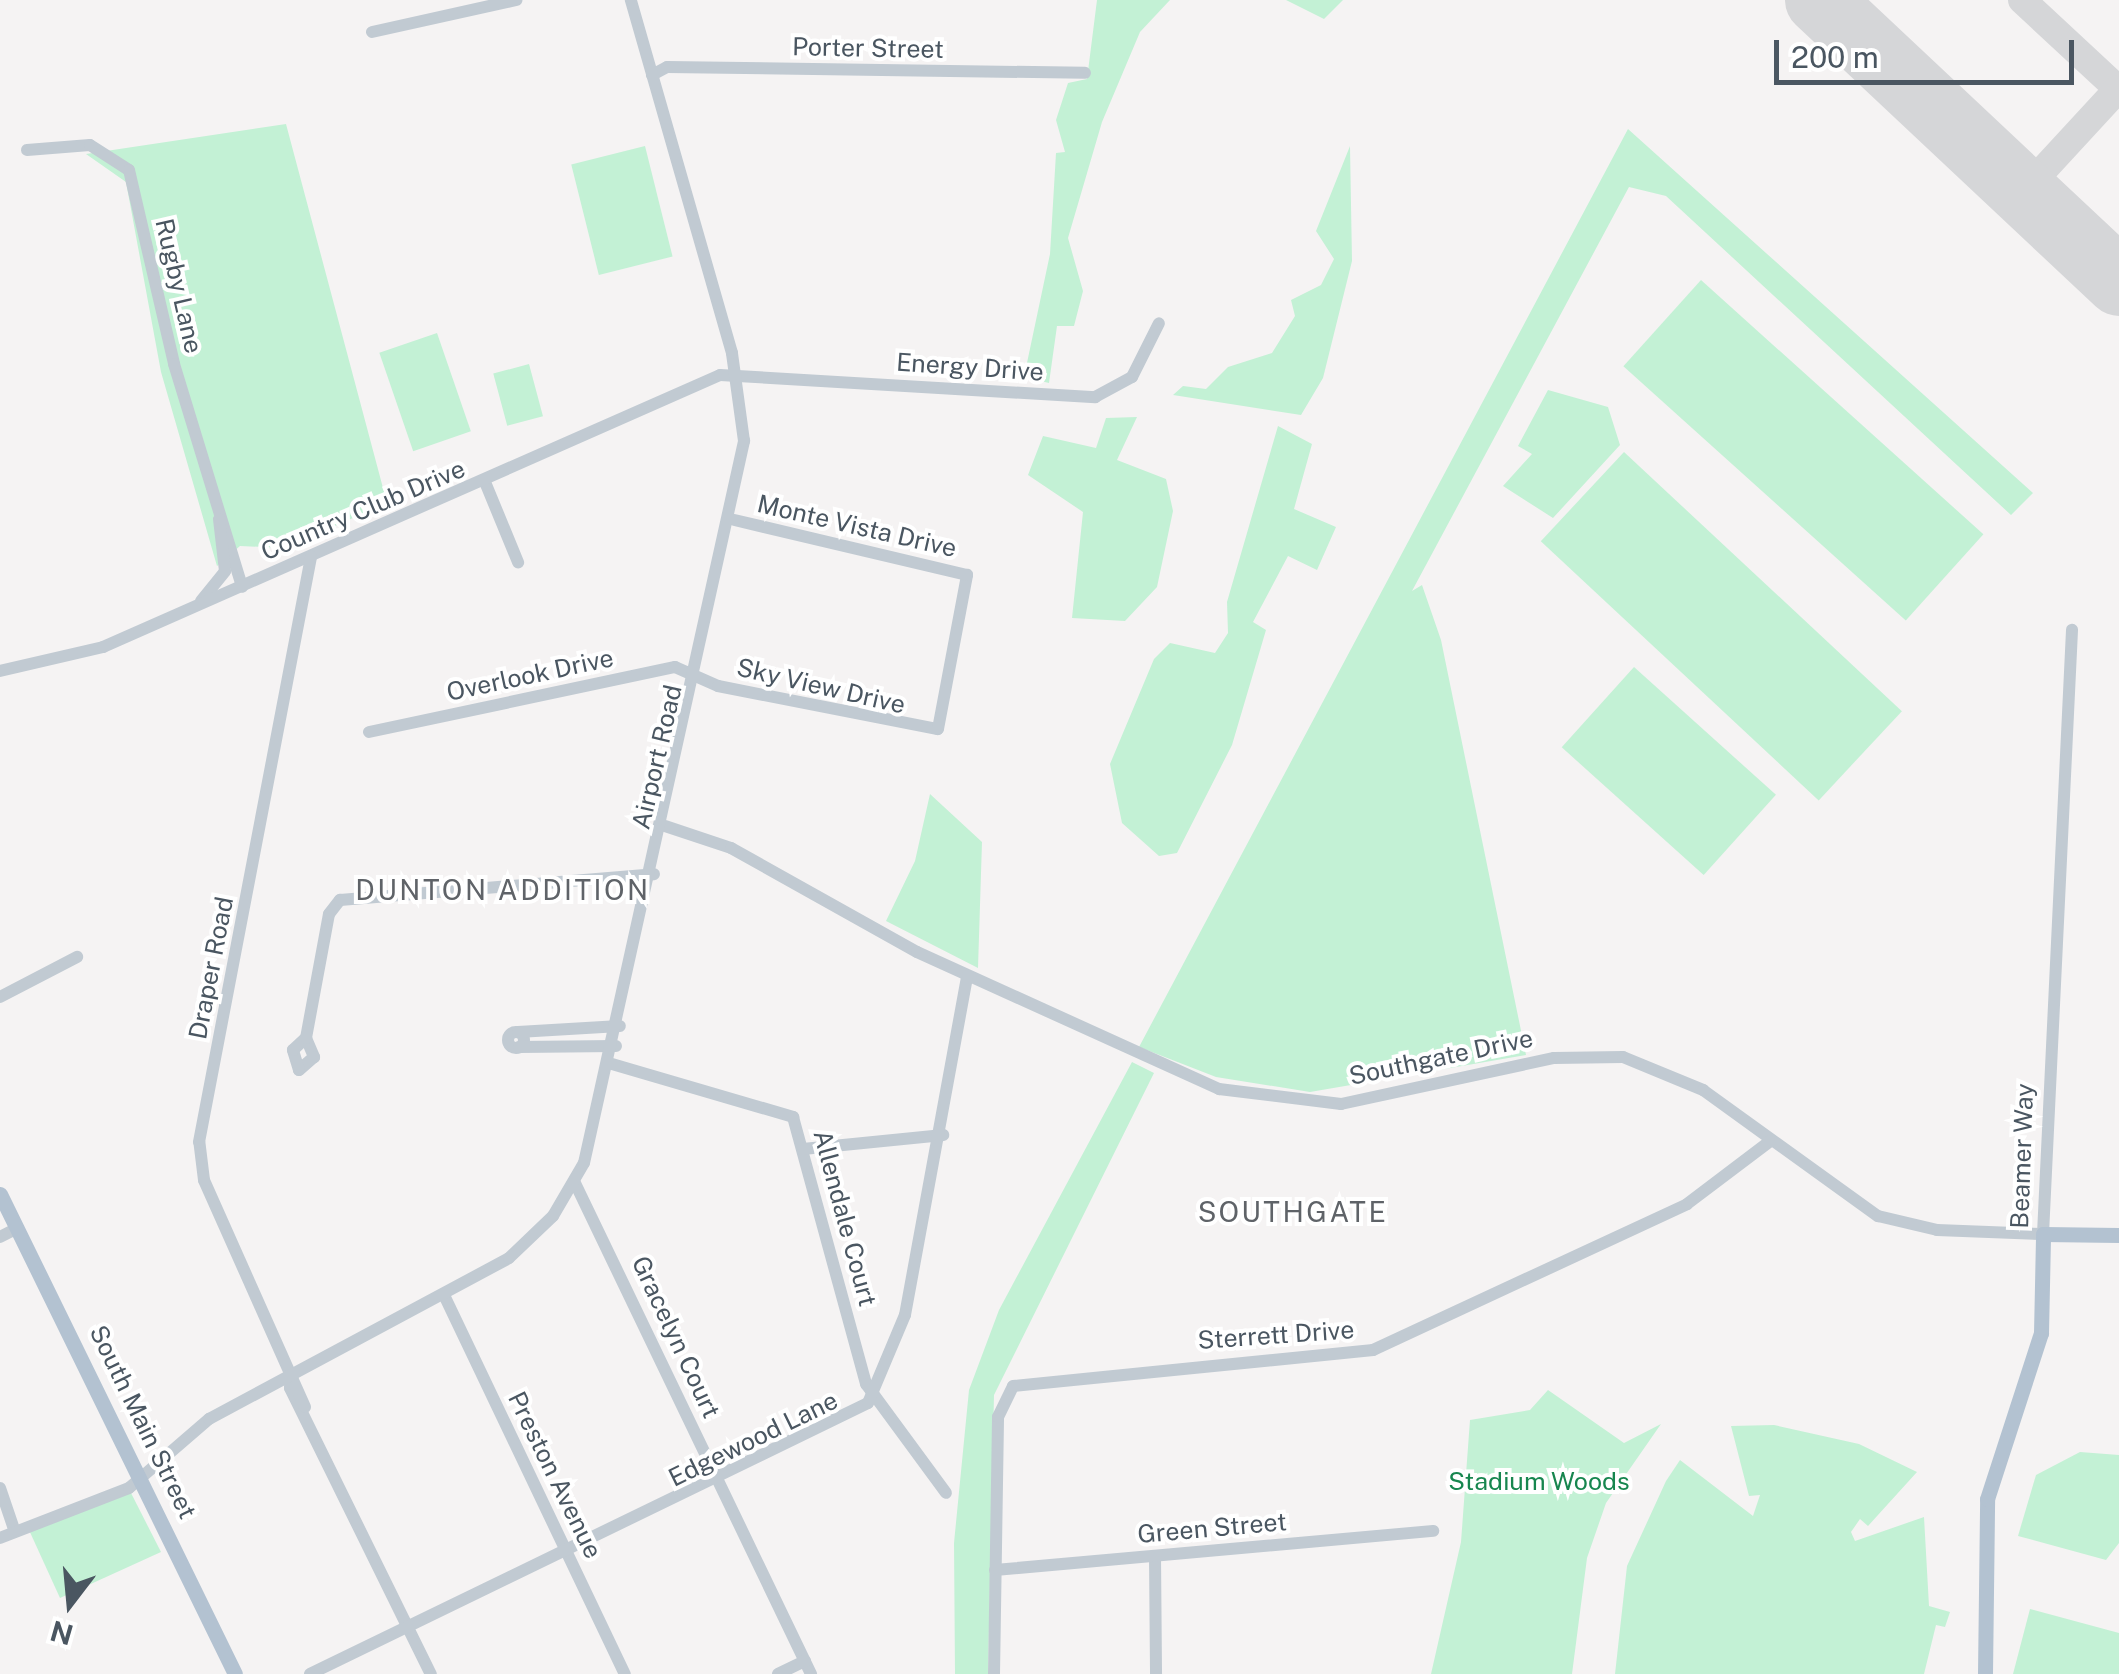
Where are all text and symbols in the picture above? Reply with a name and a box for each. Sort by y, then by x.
scale bar [1779,20,2079,82]
street label: Porter Street [792,32,944,64]
text: 200 m [1791,39,1879,75]
street label: Rugby Lane [149,216,209,356]
street label: Energy Drive [895,347,1045,387]
street label: Country Club Drive [256,453,470,567]
street label: Monte Vista Drive [754,488,960,564]
street label: Overlook Drive [444,643,616,707]
street label: Sky View Drive [733,652,909,720]
street label: Airport Road [626,682,688,832]
district label: DUNTON ADDITION [355,873,651,907]
street label: Draper Road [182,894,240,1042]
street label: Southgate Drive [1346,1023,1536,1091]
street label: Beamer Way [2004,1083,2040,1229]
street label: Allendale Court [807,1126,883,1310]
district label: SOUTHGATE [1198,1195,1388,1229]
street label: Gracelyn Court [625,1251,727,1423]
street label: Sterrett Drive [1197,1315,1355,1355]
street label: South Main Street [83,1320,203,1524]
street label: Edgewood Lane [664,1385,842,1493]
street label: Preston Avenue [502,1387,608,1563]
park label: Stadium Woods [1448,1466,1630,1496]
street label: Green Street [1136,1507,1288,1549]
north arrow [20,1554,120,1654]
text: N [47,1614,77,1652]

